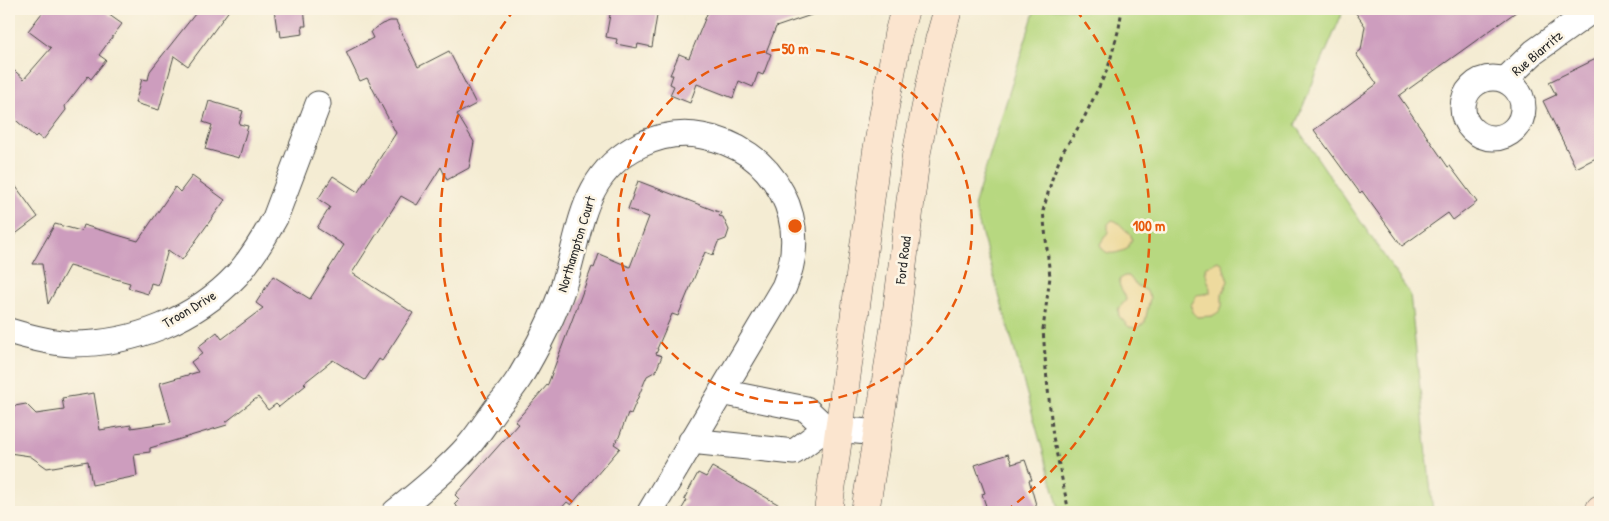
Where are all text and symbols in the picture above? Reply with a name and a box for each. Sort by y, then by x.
street label: Rue Biarritz [1507,26,1566,80]
text: 50 m [782,38,808,59]
street label: Northampton Court [552,193,600,294]
text: 100 m [1133,215,1165,236]
centre of rings [786,217,804,235]
street label: Ford Road [890,234,915,286]
street label: Troon Drive [159,285,219,332]

